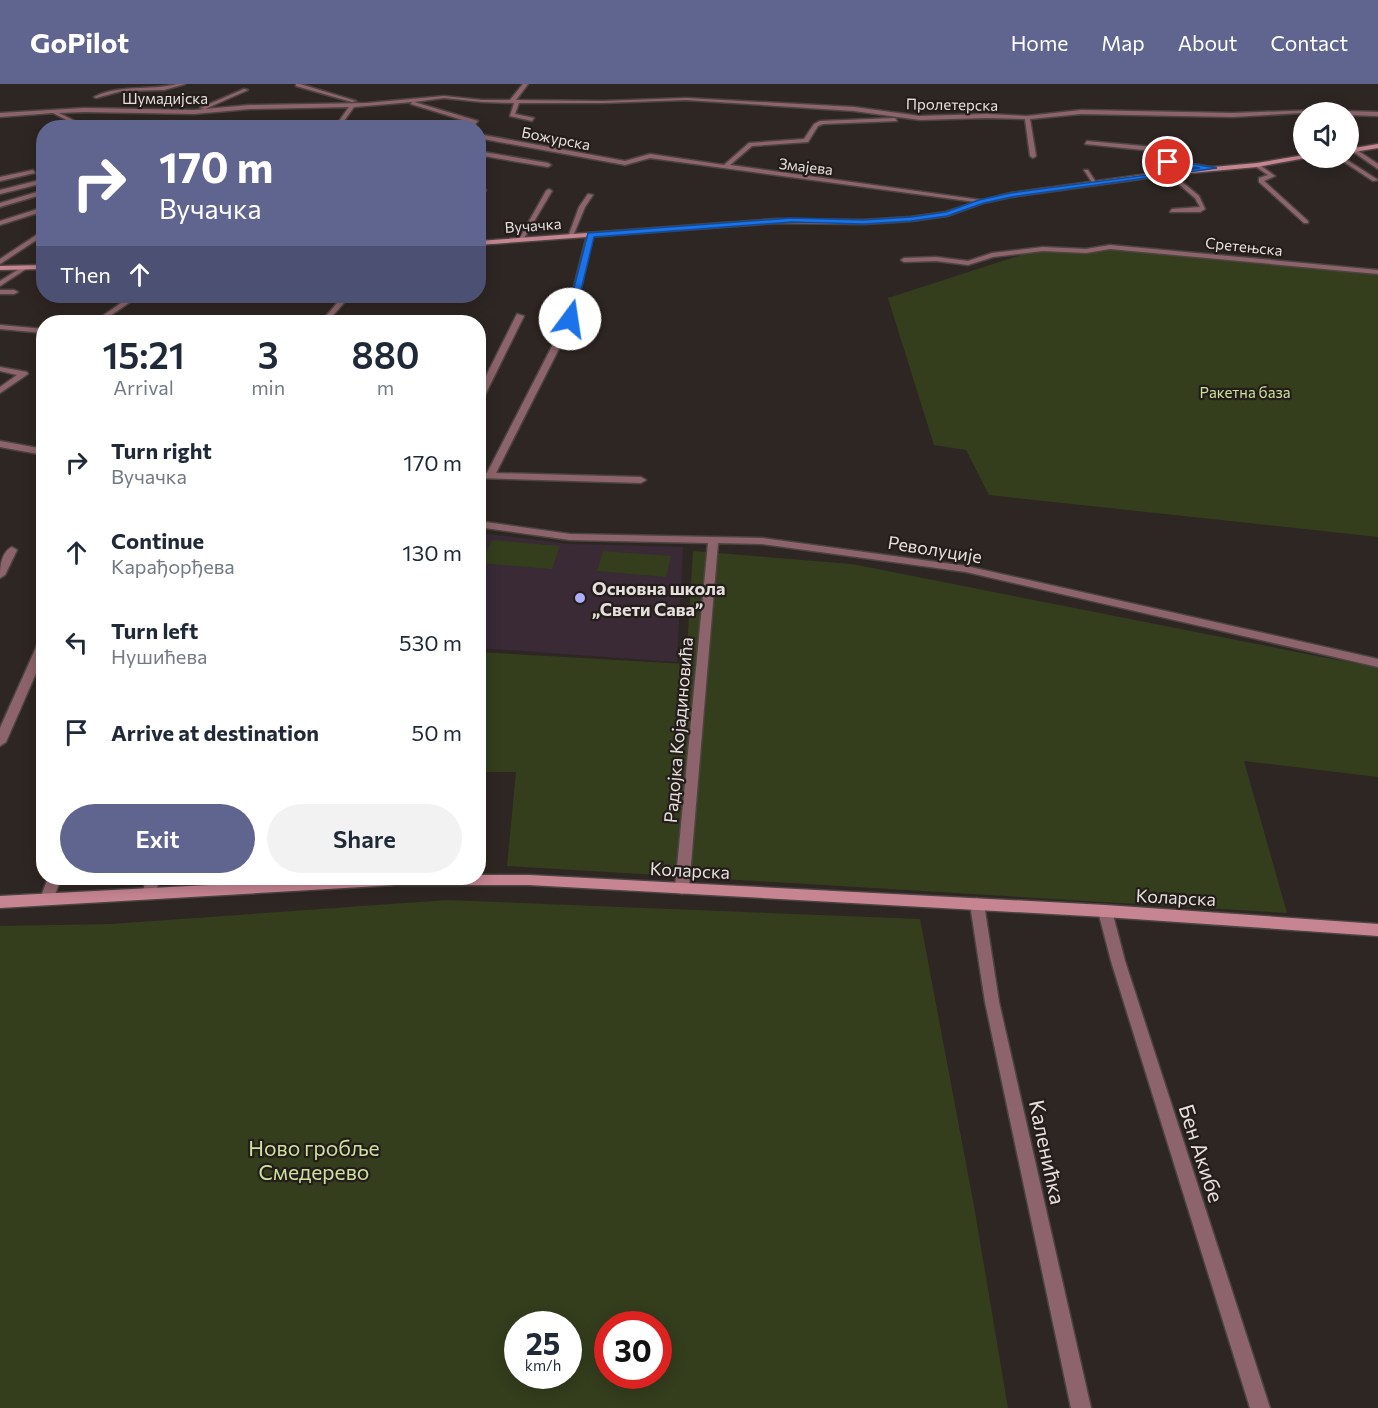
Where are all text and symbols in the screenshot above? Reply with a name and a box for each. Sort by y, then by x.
text: GoPilot [30,25,129,59]
text: Home [1011,30,1068,55]
text: Map [1101,30,1145,55]
text: About [1178,30,1237,55]
text: Contact [1270,30,1348,55]
street label: Шумадијска [122,89,208,107]
street label: Пролетерска [906,94,998,114]
map controls [1293,102,1359,168]
button: sound [1293,102,1359,168]
street label: Божурска [520,123,592,153]
pin [1142,136,1193,187]
text: 170 m [159,140,273,192]
icon: right [60,144,138,222]
icon: arrive [1151,145,1184,178]
street label: Змајева [778,154,834,178]
text: Вучачка [159,192,261,225]
street label: Вучачка [504,214,562,236]
street label: Сретењска [1204,233,1284,259]
icon: ahead [123,258,156,291]
text: Then [60,261,111,288]
position arrow [538,287,602,351]
text: 15:21 [102,332,185,376]
text: 3 [258,332,279,376]
text: 880 [352,332,420,376]
text: Arrival [113,375,174,399]
text: min [251,375,285,399]
text: m [377,375,394,399]
park label: Ракетна база [1200,383,1290,401]
text: Turn right [111,437,212,464]
icon: right [60,446,93,479]
text: 170 m [403,449,462,476]
text: Вучачка [111,464,187,488]
text: Continue [111,527,204,554]
street label: Револуције [886,531,984,567]
icon: ahead [60,536,93,569]
text: 130 m [402,539,462,566]
text: Карађорђева [111,554,235,578]
place label: Основна школа „Свети Сава” [592,577,725,620]
marker: Основна школа „Свети Сава” [573,591,587,605]
text: Turn left [111,617,198,644]
icon: left [60,626,93,659]
text: 530 m [399,629,462,656]
street label: Радојка Којадиновића [659,636,697,824]
text: Нушићева [111,644,207,668]
icon: arrive [60,716,93,749]
text: Arrive at destination [111,719,319,746]
text: 50 m [412,719,462,746]
button: Exit [60,804,255,873]
button: Share [267,804,462,873]
street label: Коларска [649,857,731,883]
street label: Коларска [1135,884,1217,910]
street label: Каленићка [1025,1097,1071,1207]
street label: Бен Акибе [1174,1101,1230,1205]
park label: Ново гробље Смедерево [248,1135,380,1184]
speed limit sign: 30 [594,1311,672,1389]
text: 25 [526,1324,560,1361]
text: km/h [525,1356,561,1374]

